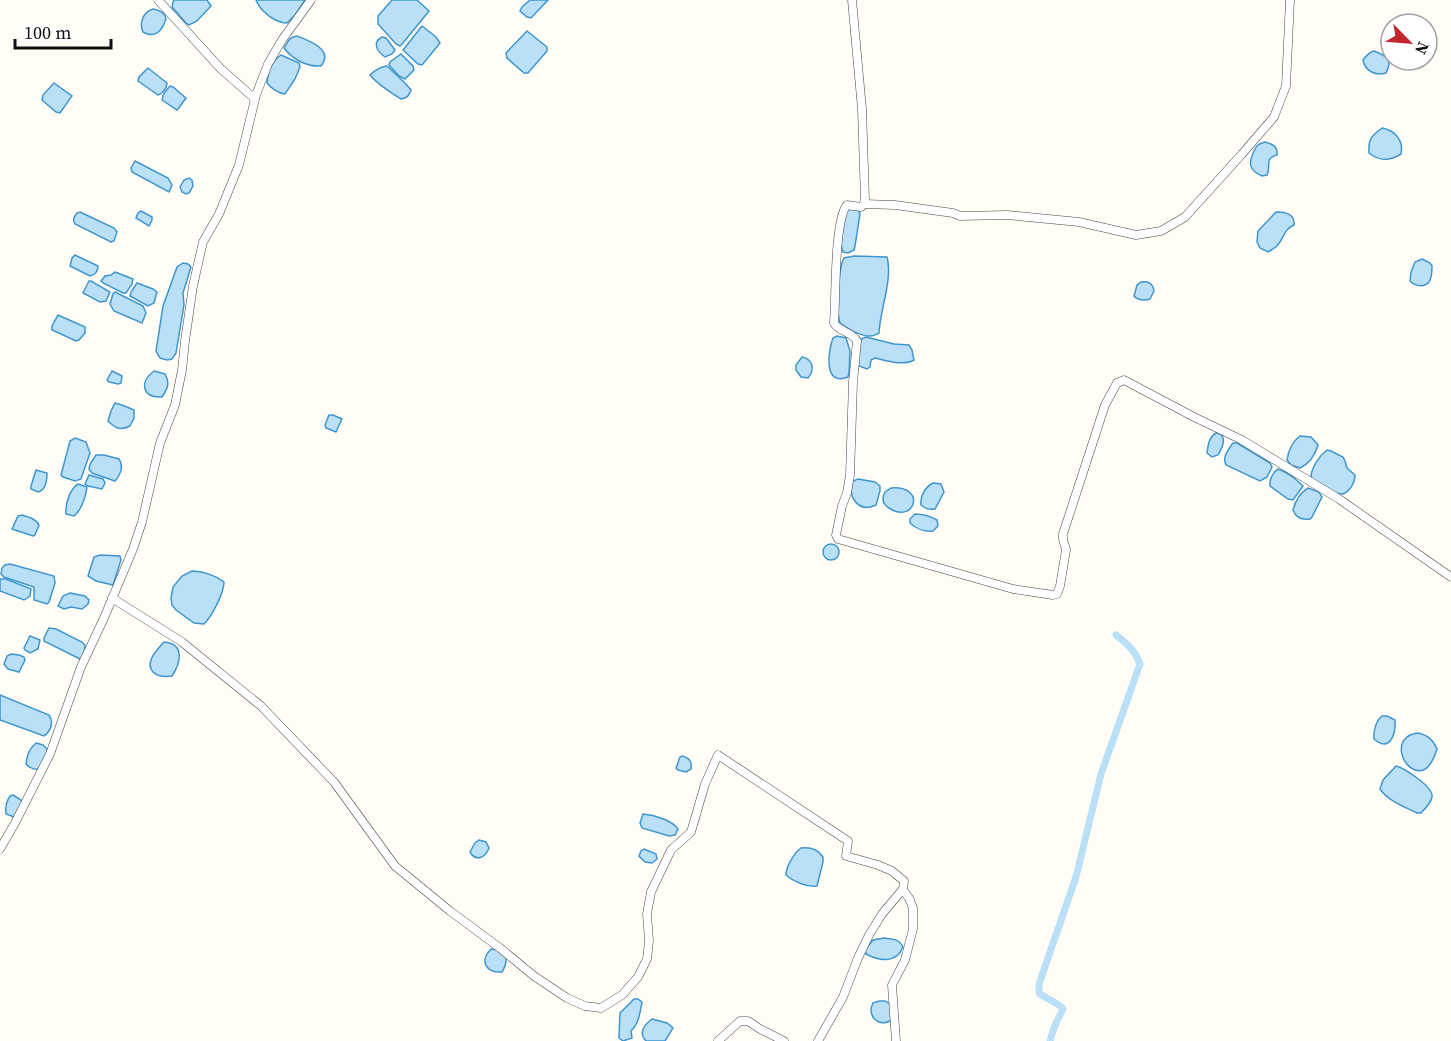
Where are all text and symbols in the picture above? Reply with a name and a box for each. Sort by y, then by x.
scale bar [15,12,111,50]
north arrow [1379,12,1439,72]
text: 100 m [24,20,71,45]
text: N [1410,38,1435,59]

